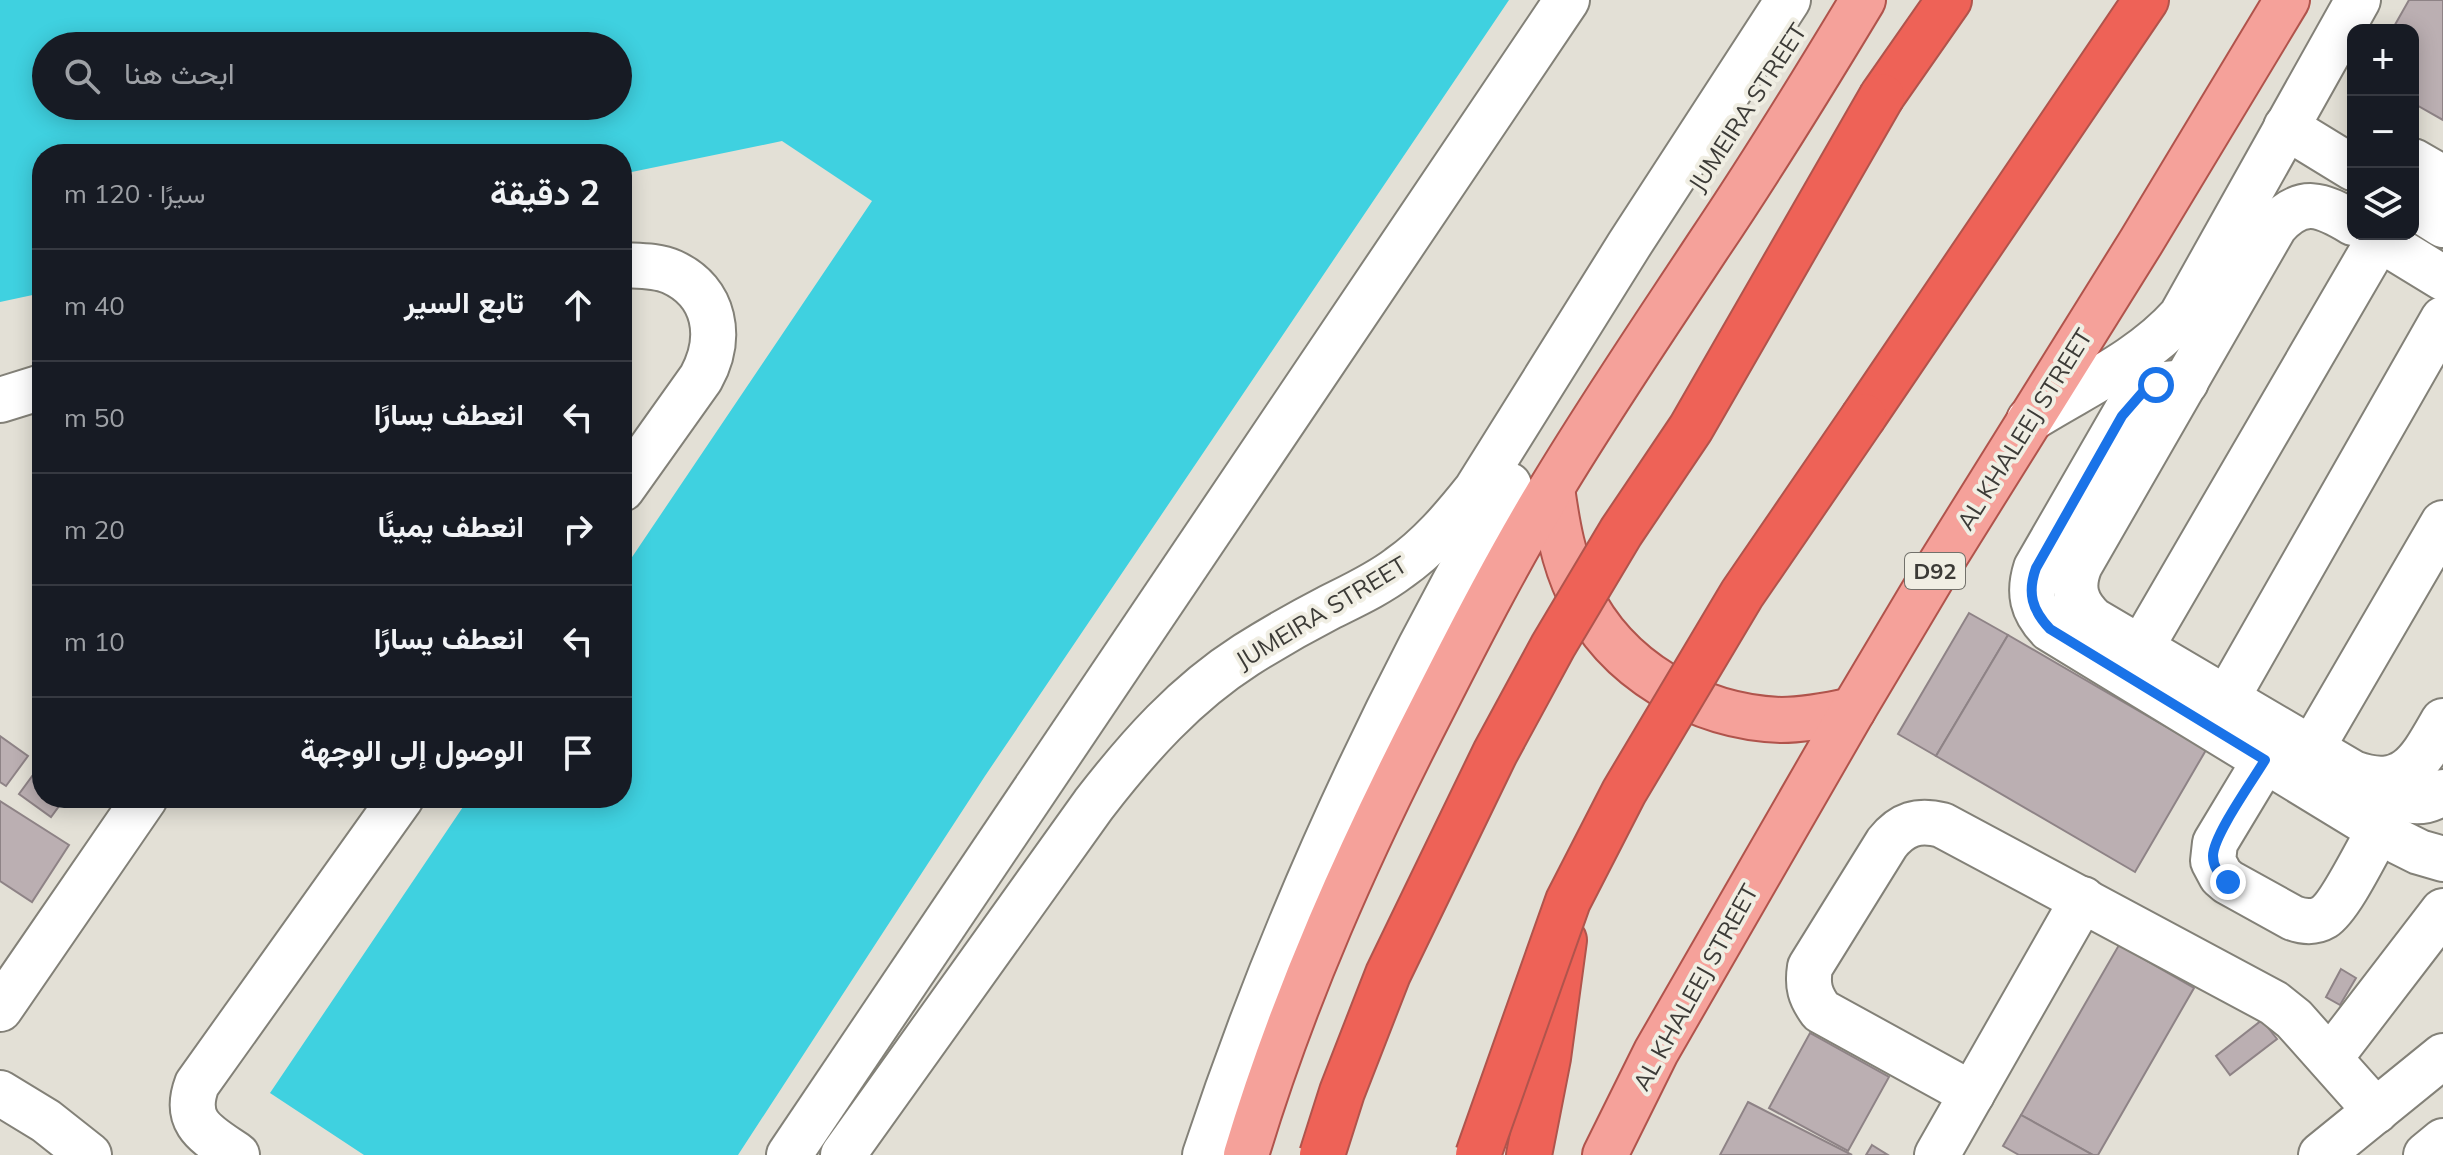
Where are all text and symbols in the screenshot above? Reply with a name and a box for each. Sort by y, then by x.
street label: JUMEIRA STREET [1681,17,1813,197]
map controls [2347,24,2419,240]
button: + [2347,24,2419,96]
search box [32,32,632,120]
icon: search [60,54,104,98]
text: ابحث هنا [124,54,235,92]
button: − [2347,96,2419,168]
button: layers [2347,168,2419,240]
text: 2 دقيقة [490,171,600,214]
text: سيرًا · 120 m [64,177,205,210]
text: تابع السير [404,283,524,321]
icon: ahead [556,283,600,327]
text: 40 m [64,289,125,322]
street label: AL KHALEEJ STREET [1950,322,2098,535]
route start [2138,367,2174,403]
text: انعطف يسارًا [374,395,524,433]
icon: left [556,395,600,439]
text: 50 m [64,401,125,434]
text: انعطف يمينًا [378,507,524,545]
icon: right [556,507,600,551]
text: 20 m [64,513,125,546]
street label: JUMEIRA STREET [1230,549,1413,675]
road number: D92 [1905,553,1965,589]
text: انعطف يسارًا [374,619,524,657]
icon: left [556,619,600,663]
text: 10 m [64,625,125,658]
text: الوصول إلى الوجهة [300,731,524,769]
icon: arrive [556,731,600,775]
route end [2210,864,2246,900]
street label: AL KHALEEJ STREET [1626,878,1765,1096]

